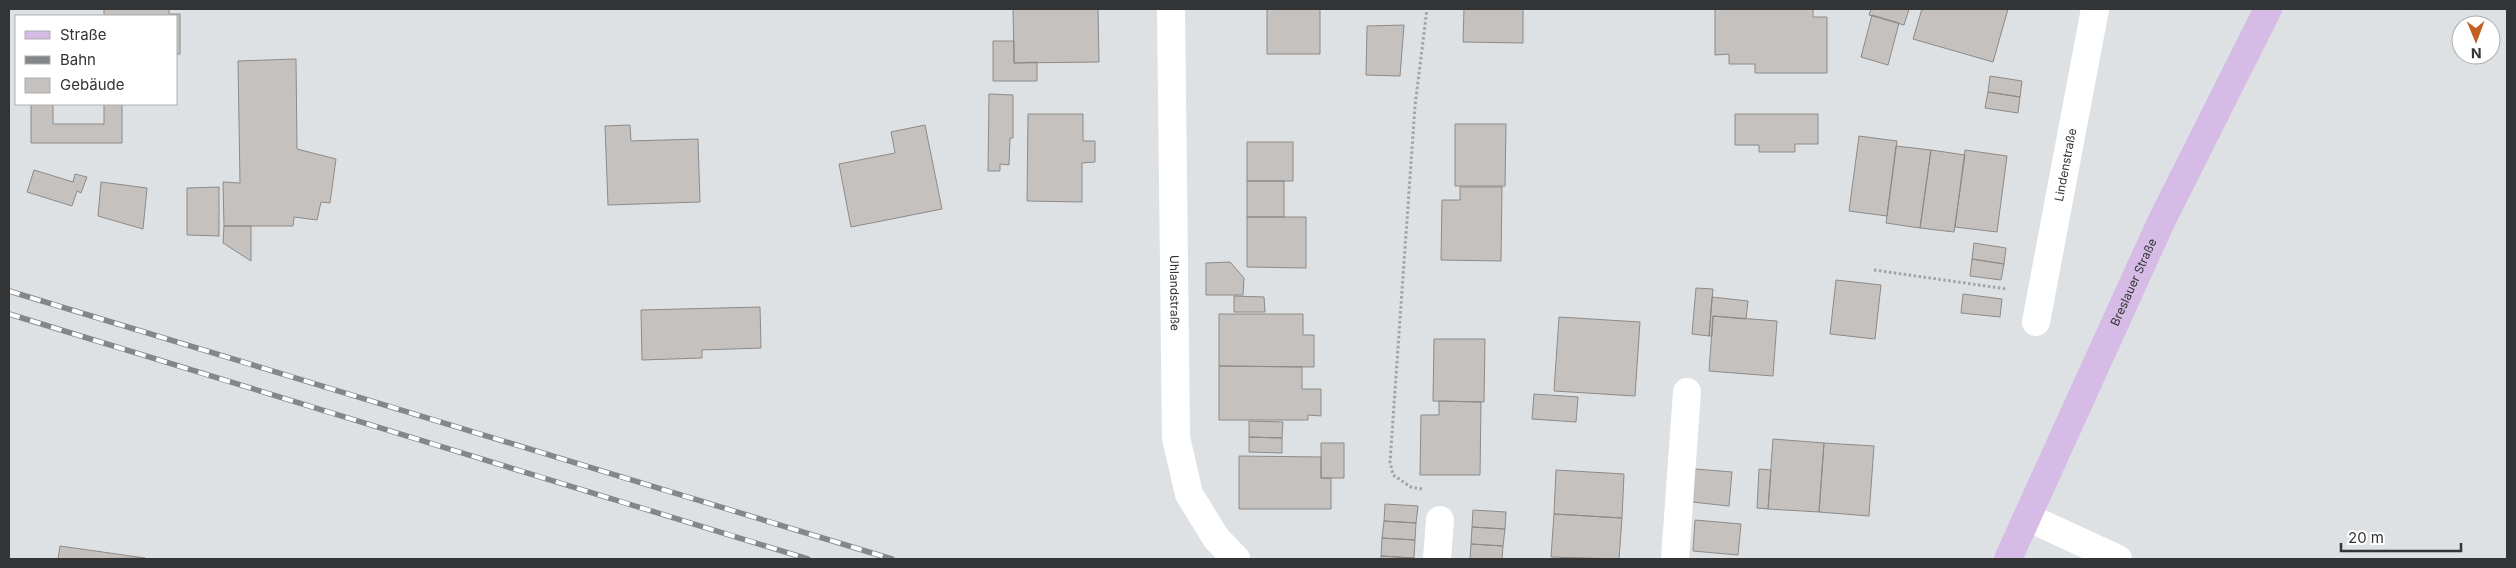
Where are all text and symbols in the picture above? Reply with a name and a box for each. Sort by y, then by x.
legend [15,15,178,105]
north arrow [2451,15,2501,65]
text: Straße [60,25,107,44]
text: N [2471,45,2482,62]
text: Bahn [60,50,96,69]
text: Gebäude [60,75,125,94]
street label: Lindenstraße [2051,127,2079,203]
street label: Breslauer Straße [2107,236,2160,328]
street label: Uhlandstraße [1167,255,1183,331]
scale bar [2341,520,2461,552]
text: 20 m [2348,528,2384,547]

